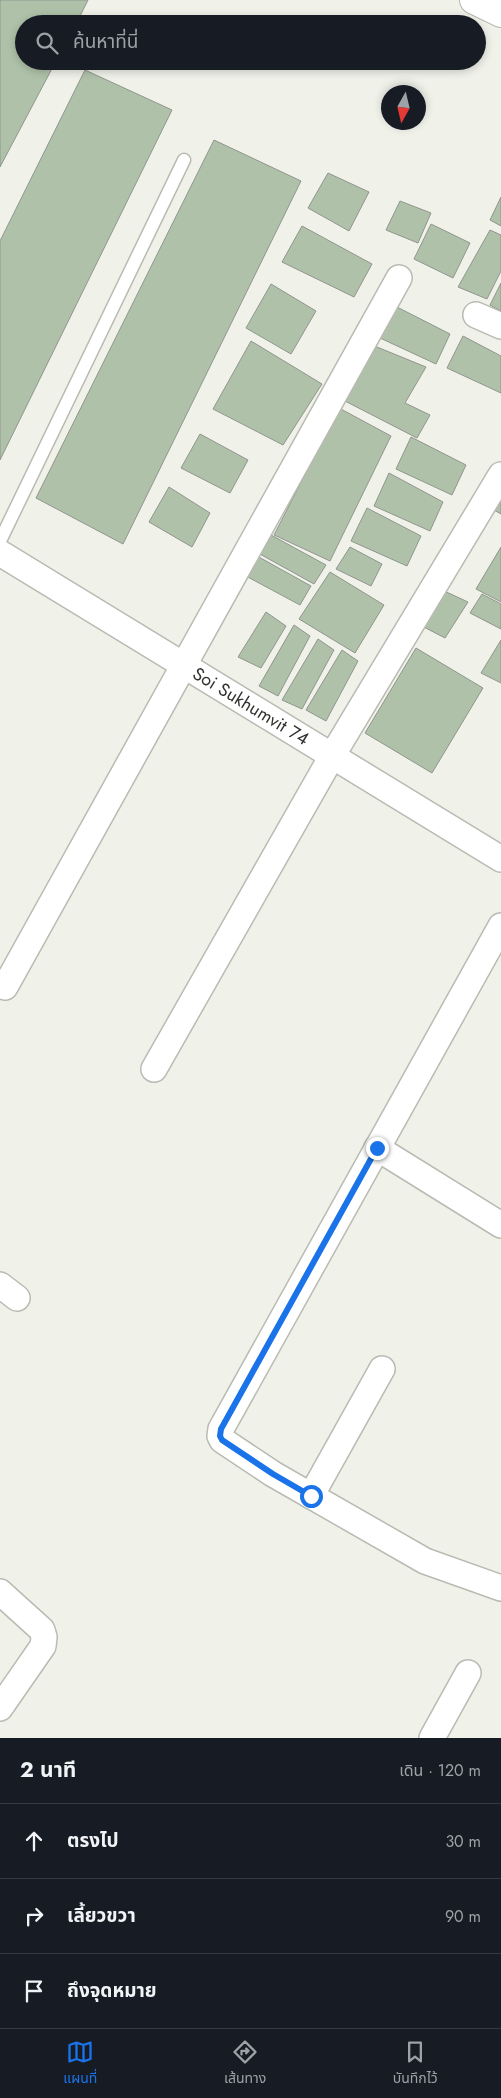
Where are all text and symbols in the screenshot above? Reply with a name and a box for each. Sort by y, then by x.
search box [15,15,486,70]
text: ค้นหาที่นี่ [73,28,138,55]
icon: search [33,29,61,57]
north arrow [381,85,426,130]
street label: Soi Sukhumvit 74 [188,661,314,752]
route end [366,1137,389,1160]
route start [300,1485,323,1508]
text: 2 นาที [20,1755,76,1785]
text: เดิน · 120 m [399,1759,481,1782]
icon: ahead [20,1827,48,1855]
text: ตรงไป [67,1827,119,1854]
text: 30 m [445,1830,481,1853]
icon: right [20,1902,48,1930]
text: เลี้ยวขวา [67,1902,136,1929]
text: 90 m [445,1905,481,1928]
icon: arrive [20,1977,48,2005]
text: ถึงจุดหมาย [67,1977,157,2004]
tab: แผนที่ [63,2038,97,2089]
tab: เส้นทาง [224,2038,266,2089]
tab: บันทึกไว้ [393,2038,438,2089]

